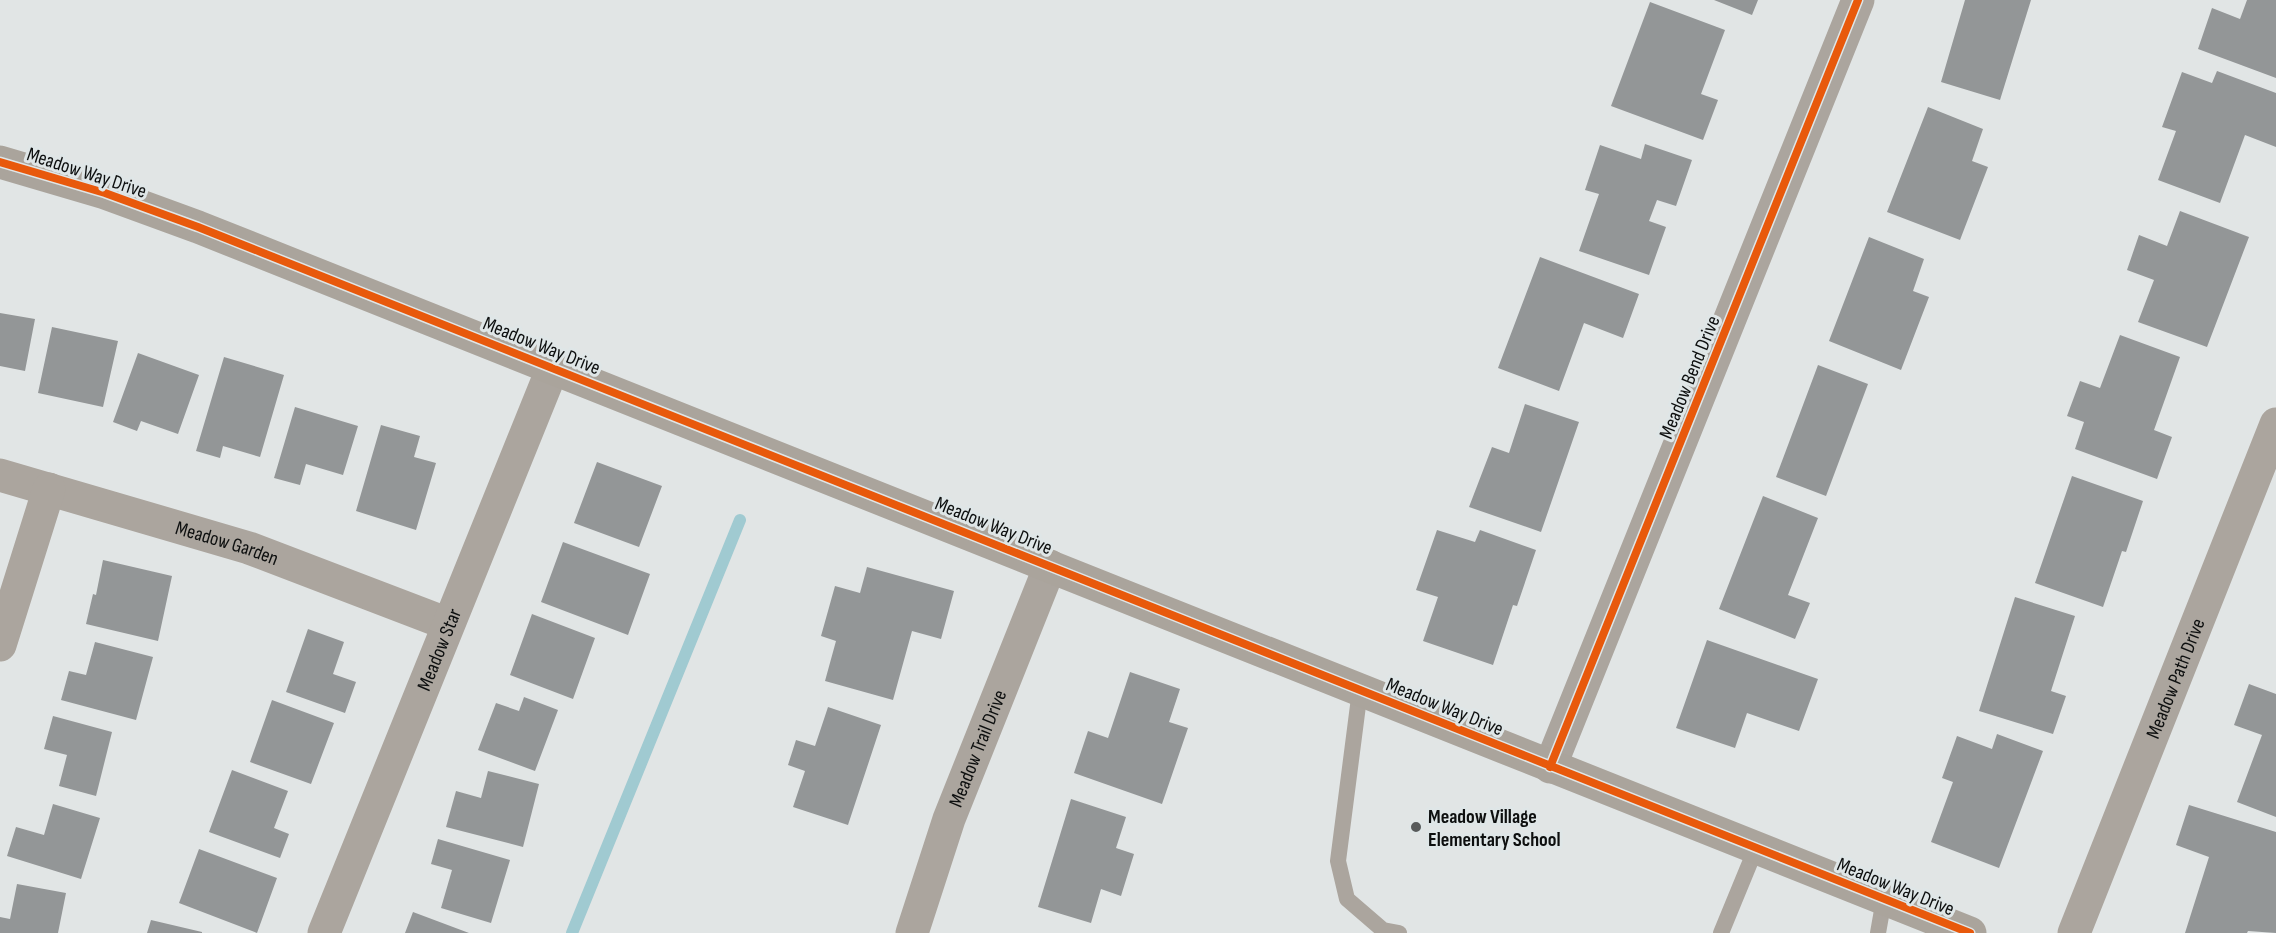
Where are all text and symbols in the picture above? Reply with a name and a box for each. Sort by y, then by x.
street label: Meadow Way Drive [24,142,150,204]
street label: Meadow Way Drive [479,311,604,380]
street label: Meadow Bend Drive [1654,312,1726,442]
street label: Meadow Way Drive [931,491,1056,560]
street label: Meadow Garden [173,516,282,571]
street label: Meadow Star [412,605,467,694]
street label: Meadow Path Drive [2141,615,2211,742]
street label: Meadow Way Drive [1382,672,1507,741]
street label: Meadow Trail Drive [944,687,1012,811]
place label: Meadow Village Elementary School [1428,805,1561,852]
marker: Meadow Village Elementary School [1409,820,1423,834]
street label: Meadow Way Drive [1833,852,1958,921]

